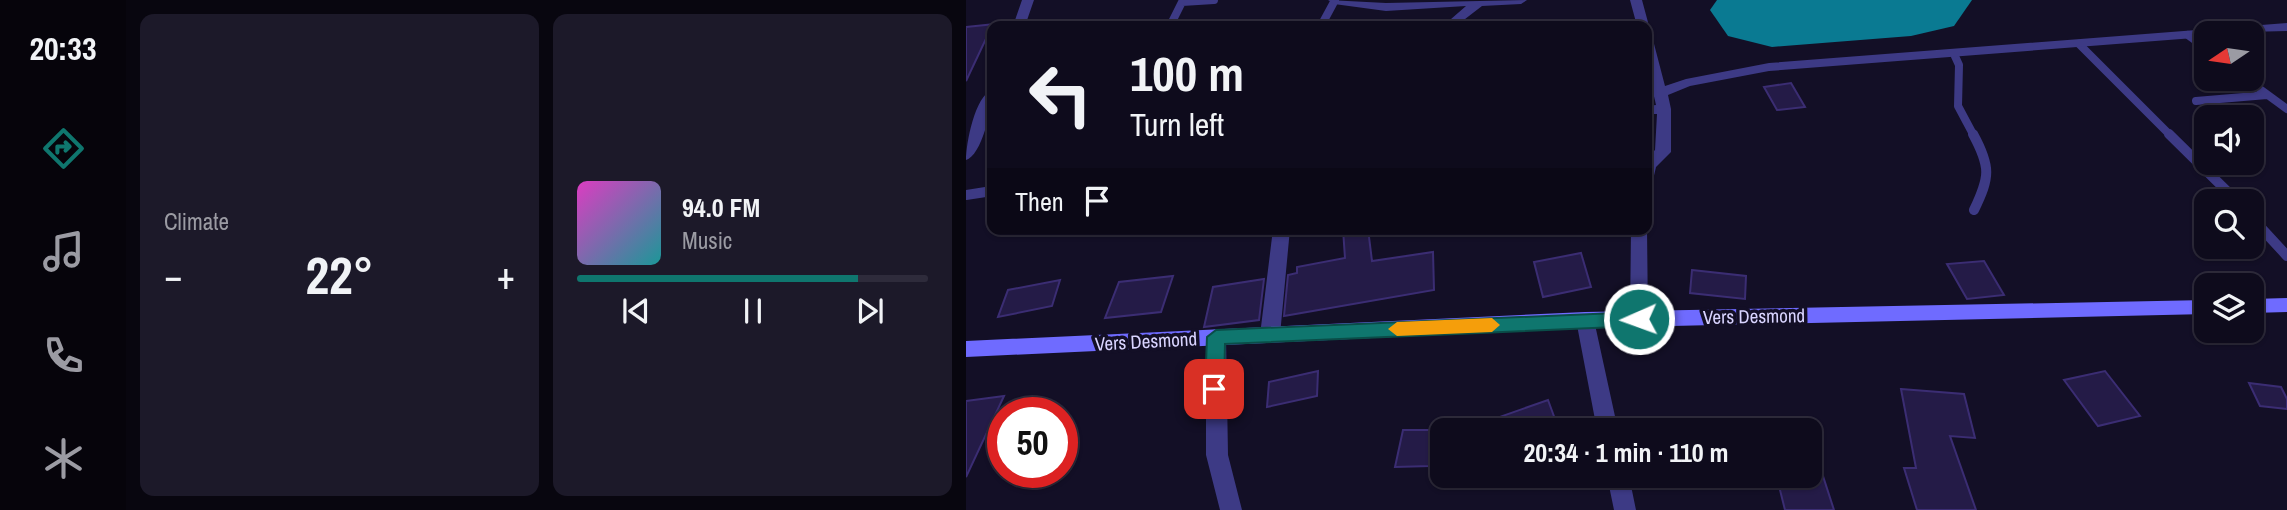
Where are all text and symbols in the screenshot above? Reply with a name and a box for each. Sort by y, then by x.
north arrow [2194,21,2264,91]
map controls [2194,21,2264,343]
text: 20:33 [29,27,97,70]
text: 100 m [1130,40,1244,106]
icon: left [1015,49,1106,140]
text: Turn left [1130,103,1224,146]
button: sound [2194,105,2264,175]
icon: directions [39,124,88,173]
icon: arrive [1078,182,1116,220]
text: Then [1015,184,1064,219]
button: search [2194,189,2264,259]
text: 94.0 FM [682,190,760,225]
text: Climate [164,206,229,237]
text: Music [682,225,732,256]
icon: music [39,227,88,276]
text: 22° [305,240,374,310]
text: − [164,250,182,301]
text: + [497,250,515,301]
button: layers [2194,273,2264,343]
position arrow [1602,282,1676,356]
icon: previous [617,292,655,330]
icon: pause [734,292,772,330]
icon: next [851,292,889,330]
street label: Vers Desmond [1703,302,1805,330]
street label: Vers Desmond [1094,325,1198,357]
icon: phone [39,331,88,380]
pin [1184,359,1244,419]
icon: arrive [1195,370,1233,408]
speed limit sign: 50 [987,397,1078,488]
icon: climate [39,434,88,483]
text: 20:34 · 1 min · 110 m [1523,435,1729,470]

